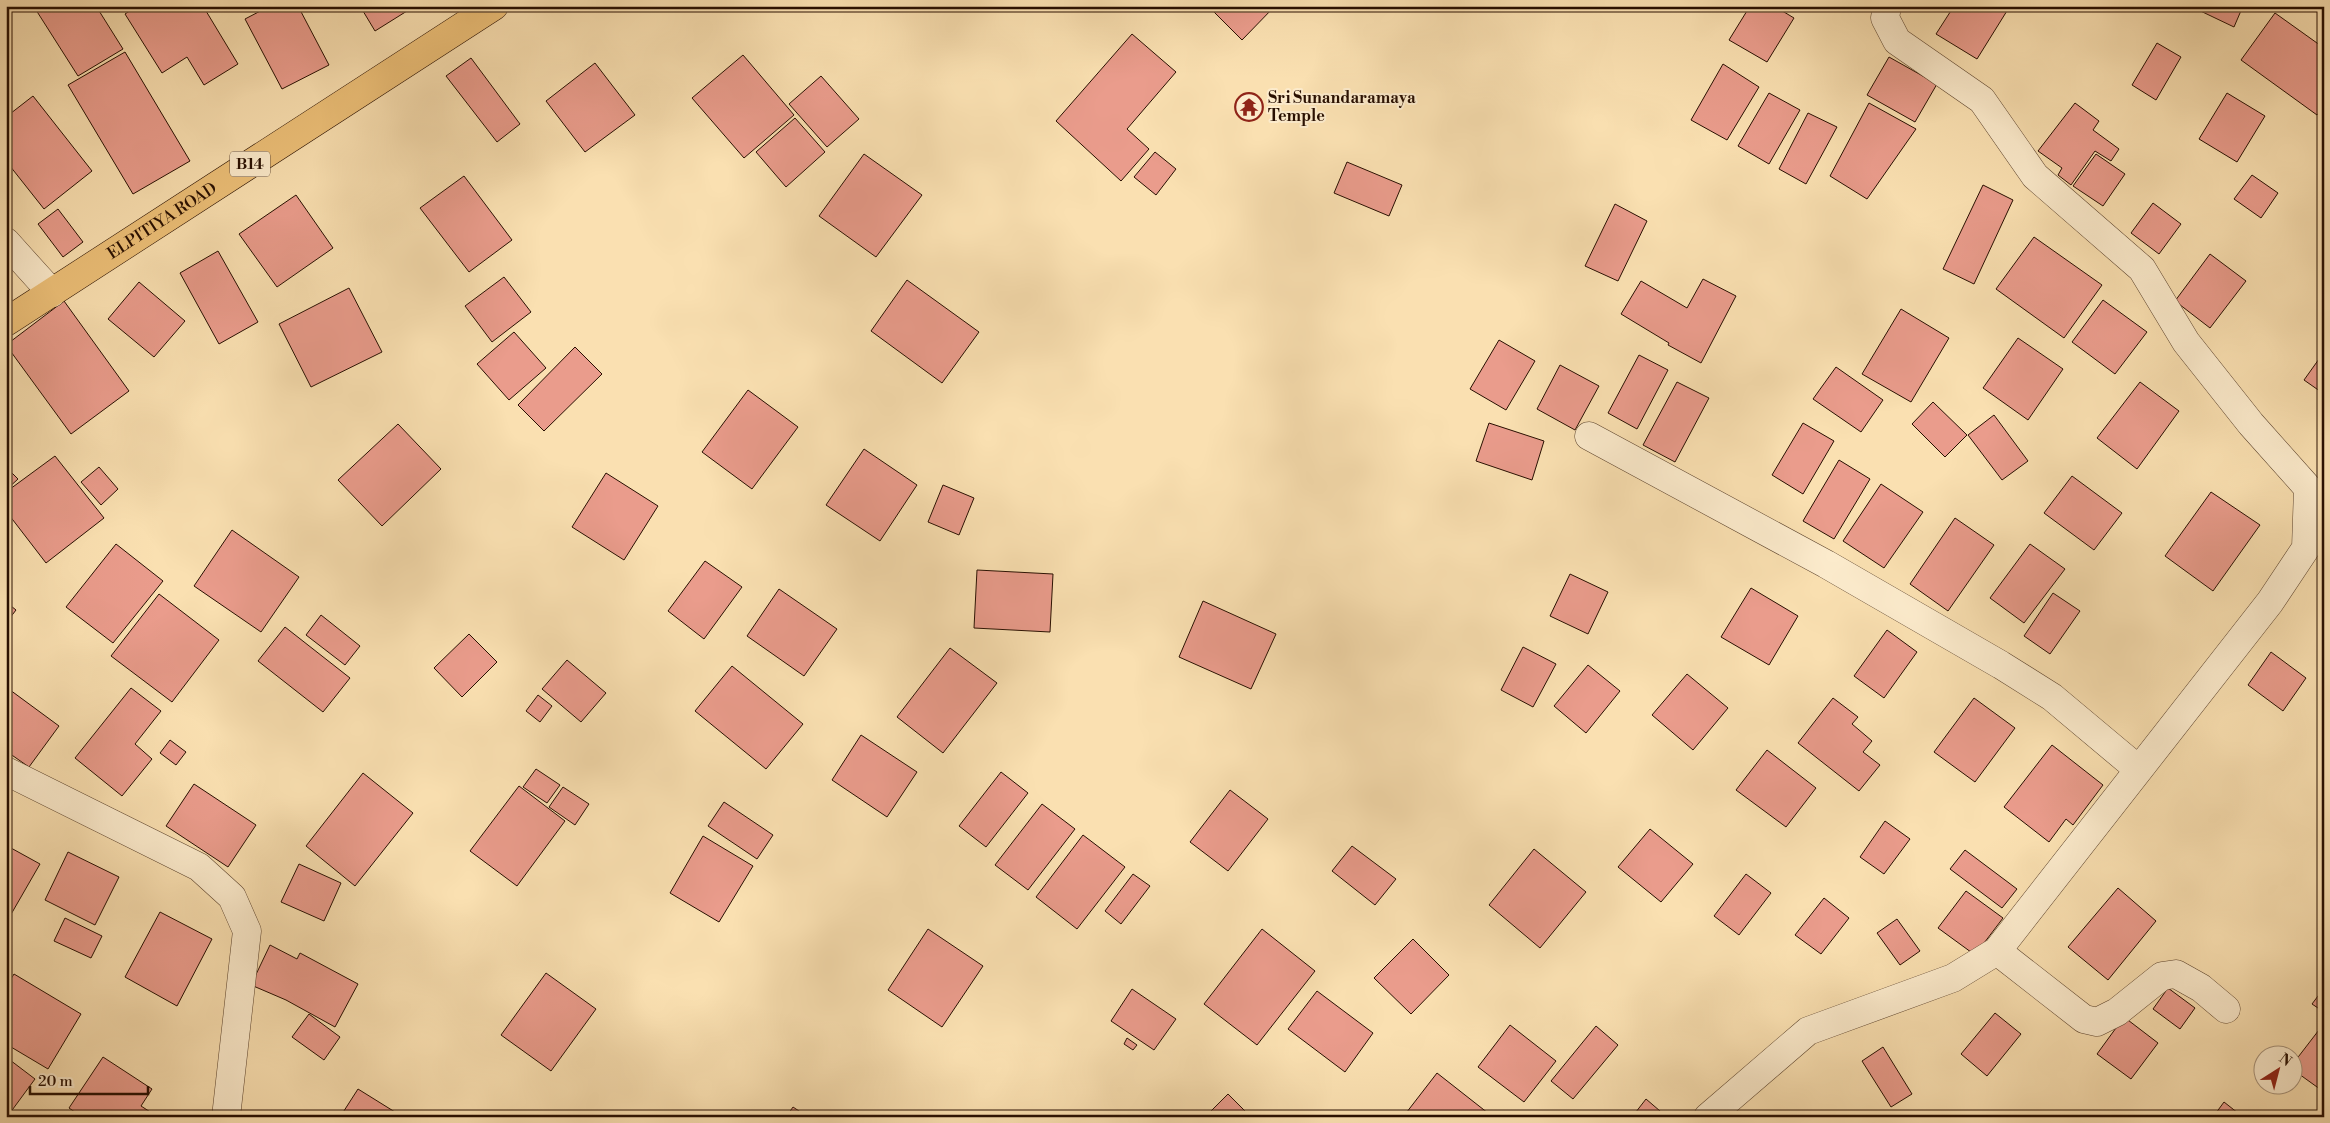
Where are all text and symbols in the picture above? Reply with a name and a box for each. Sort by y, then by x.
place label: Sri Sunandaramaya Temple [1268,88,1416,126]
temple icon: Sri Sunandaramaya Temple [1234,92,1264,122]
road number: B14 [230,152,270,176]
street label: ELPITIYA ROAD [104,178,221,264]
north arrow [2252,1046,2302,1096]
text: N [2275,1050,2295,1071]
scale bar [30,1063,148,1095]
text: 20 m [38,1072,73,1091]

